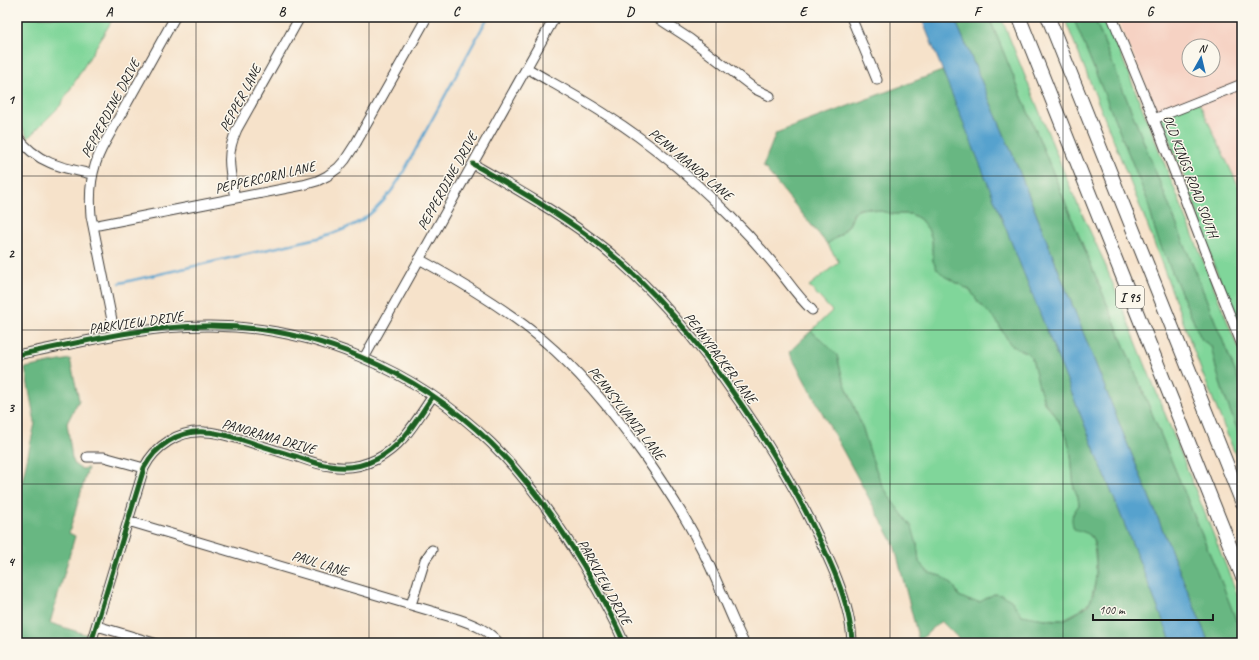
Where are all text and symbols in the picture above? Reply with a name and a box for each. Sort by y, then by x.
text: A [106,4,114,20]
text: B [279,4,287,20]
text: C [453,4,461,20]
text: D [626,4,635,20]
text: E [800,4,809,20]
text: F [974,4,983,20]
text: G [1147,4,1155,20]
north arrow [1181,38,1221,78]
text: N [1198,41,1209,56]
street label: PEPPERDINE DRIVE [77,54,145,160]
street label: PEPPER LANE [216,61,266,134]
text: 1 [8,92,16,108]
street label: OLD KINGS ROAD SOUTH [1159,112,1223,242]
street label: PENN MANOR LANE [645,125,738,206]
street label: PEPPERDINE DRIVE [414,127,482,233]
street label: PEPPERCORN LANE [213,157,319,197]
text: 2 [8,246,15,262]
road number: I 95 [1116,286,1144,308]
street label: PARKVIEW DRIVE [88,307,187,338]
street label: PENNYPACKER LANE [681,309,762,409]
street label: PENNSYLVANIA LANE [585,363,670,465]
text: 3 [8,400,15,416]
street label: PANORAMA DRIVE [220,415,320,459]
street label: PARKVIEW DRIVE [574,536,636,630]
street label: PAUL LANE [290,547,351,580]
text: 4 [8,554,16,570]
scale bar [1093,596,1213,622]
text: 100 m [1099,602,1126,618]

